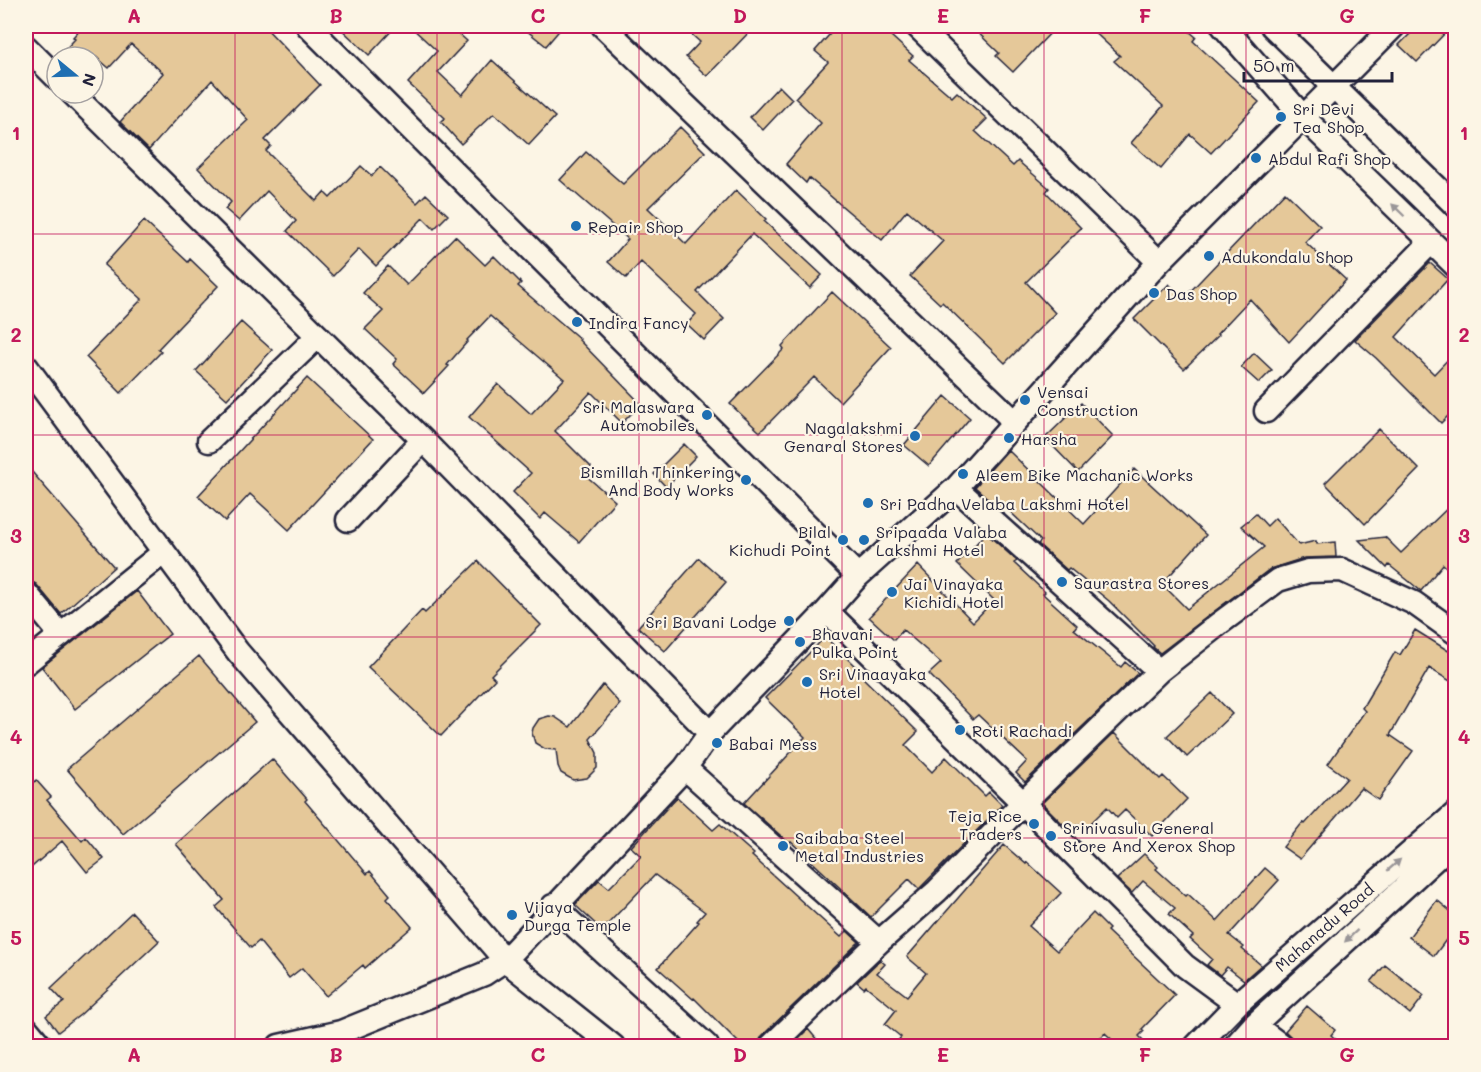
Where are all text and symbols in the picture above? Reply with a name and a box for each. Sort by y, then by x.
text: A [127,2,141,28]
text: B [329,2,343,28]
text: C [531,2,546,28]
text: D [733,2,747,28]
text: E [937,2,949,28]
text: F [1139,2,1152,28]
text: G [1339,2,1355,28]
north arrow [45,45,105,105]
scale bar [1244,45,1392,83]
text: 50 m [1253,53,1295,77]
text: N [78,71,102,89]
place label: Sri Devi Tea Shop [1293,98,1364,137]
marker: Sri Devi Tea Shop [1274,110,1288,124]
text: 1 [12,119,20,145]
text: 1 [1460,119,1468,145]
place label: Abdul Rafi Shop [1268,148,1391,169]
marker: Abdul Rafi Shop [1249,151,1263,165]
one-way arrow [1392,204,1406,218]
place label: Repair Shop [588,216,684,237]
marker: Repair Shop [569,219,583,233]
place label: Adukondalu Shop [1221,246,1353,267]
marker: Adukondalu Shop [1202,249,1216,263]
place label: Das Shop [1166,283,1237,304]
marker: Das Shop [1147,286,1161,300]
place label: Indira Fancy [589,312,689,333]
marker: Indira Fancy [570,315,584,329]
text: 2 [10,321,22,347]
text: 2 [1458,321,1470,347]
place label: Vensai Construction [1037,381,1138,420]
marker: Vensai Construction [1018,393,1032,407]
place label: Sri Malaswara Automobiles [583,396,695,435]
marker: Sri Malaswara Automobiles [700,408,714,422]
place label: Nagalakshmi Genaral Stores [784,417,903,456]
place label: Harsha [1021,428,1077,449]
marker: Nagalakshmi Genaral Stores [908,429,922,443]
marker: Harsha [1002,431,1016,445]
place label: Bismillah Thinkering And Body Works [580,461,734,500]
place label: Aleem Bike Machanic Works [975,464,1193,485]
marker: Aleem Bike Machanic Works [956,467,970,481]
marker: Bismillah Thinkering And Body Works [739,473,753,487]
place label: Sri Padha Velaba Lakshmi Hotel [880,493,1129,514]
marker: Sri Padha Velaba Lakshmi Hotel [861,496,875,510]
place label: Bilal Kichudi Point [729,521,831,560]
place label: Sripaada Valaba Lakshmi Hotel [876,521,1007,560]
text: 3 [10,522,22,548]
text: 3 [1458,522,1470,548]
marker: Bilal Kichudi Point [836,533,850,547]
marker: Sripaada Valaba Lakshmi Hotel [857,533,871,547]
place label: Saurastra Stores [1074,572,1209,593]
place label: Jai Vinayaka Kichidi Hotel [904,573,1004,612]
marker: Saurastra Stores [1055,575,1069,589]
marker: Jai Vinayaka Kichidi Hotel [885,585,899,599]
place label: Sri Bavani Lodge [645,611,777,632]
marker: Sri Bavani Lodge [782,614,796,628]
place label: Bhavani Pulka Point [812,623,898,662]
marker: Bhavani Pulka Point [793,635,807,649]
place label: Sri Vinaayaka Hotel [819,663,927,702]
marker: Sri Vinaayaka Hotel [800,675,814,689]
place label: Roti Rachadi [972,720,1072,741]
text: 4 [10,723,23,749]
marker: Roti Rachadi [953,723,967,737]
text: 4 [1458,723,1471,749]
place label: Babai Mess [729,733,817,754]
marker: Babai Mess [710,736,724,750]
place label: Teja Rice Traders [948,805,1022,844]
marker: Teja Rice Traders [1027,817,1041,831]
place label: Srinivasulu General Store And Xerox Shop [1063,817,1236,856]
place label: Saibaba Steel Metal Industries [795,827,924,866]
marker: Srinivasulu General Store And Xerox Shop [1044,829,1058,843]
marker: Saibaba Steel Metal Industries [776,839,790,853]
one-way arrow [1386,859,1401,872]
street label: Mahanadu Road [1270,878,1378,976]
place label: Vijaya Durga Temple [524,896,632,935]
marker: Vijaya Durga Temple [505,908,519,922]
text: 5 [10,924,22,950]
text: 5 [1458,924,1470,950]
one-way arrow [1344,929,1358,943]
text: A [127,1041,141,1067]
text: B [329,1041,343,1067]
text: C [531,1041,546,1067]
text: D [733,1041,747,1067]
text: E [937,1041,949,1067]
text: F [1139,1041,1152,1067]
text: G [1339,1041,1355,1067]

